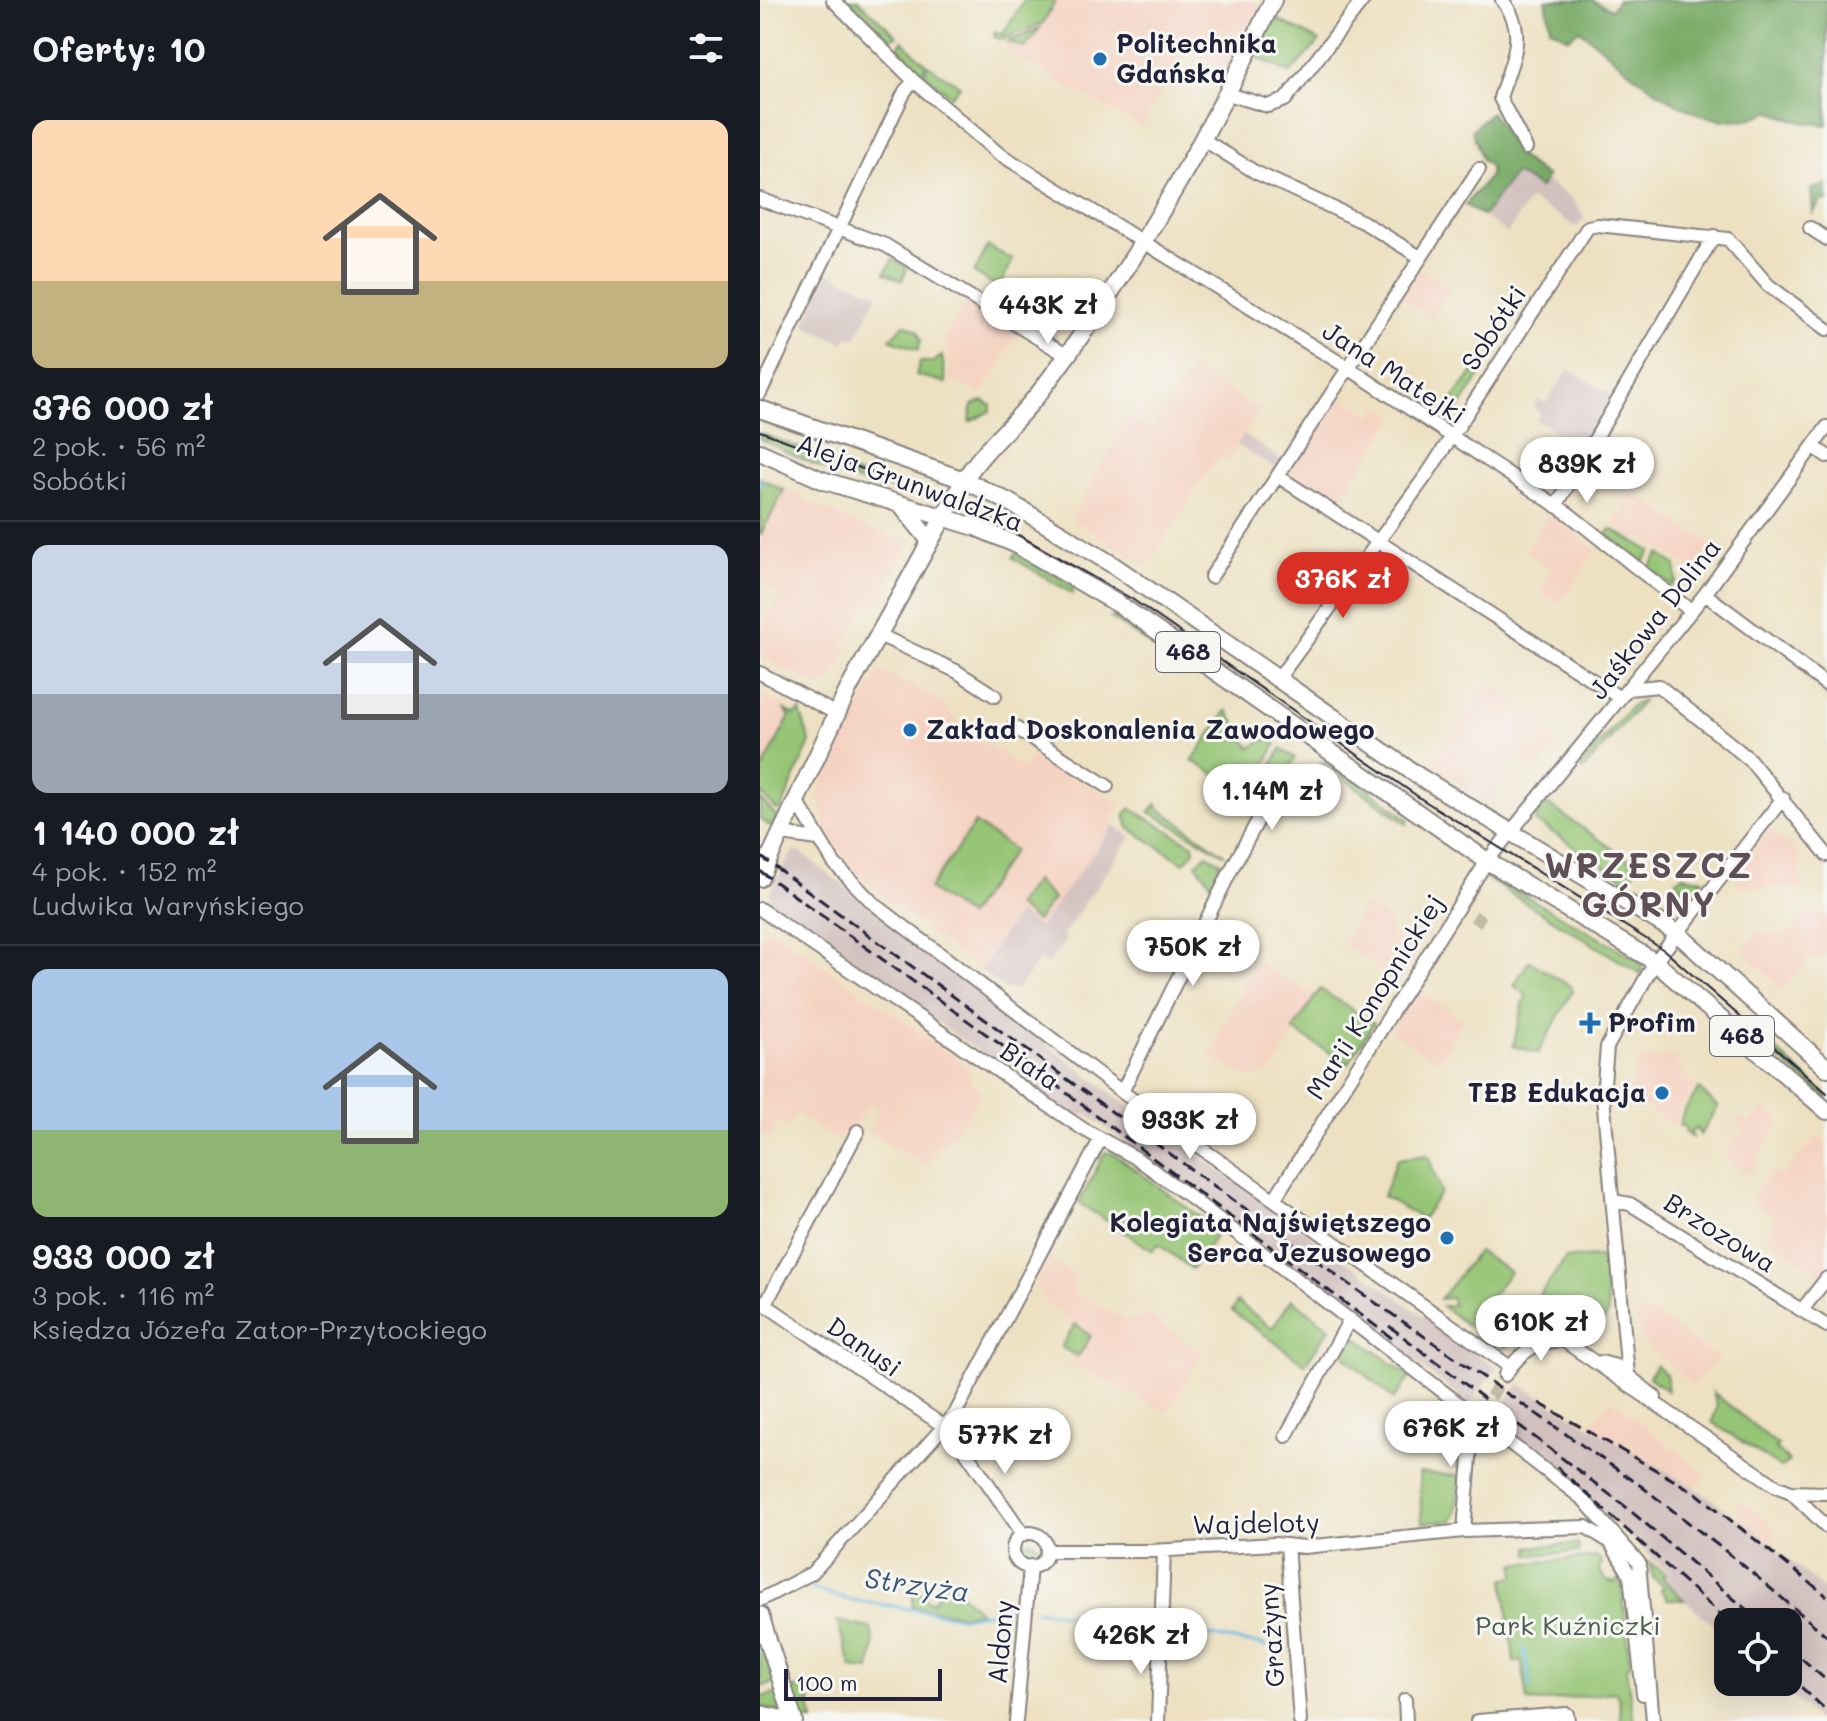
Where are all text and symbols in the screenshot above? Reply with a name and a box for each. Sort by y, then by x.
text: Oferty: 10 [32,26,206,71]
icon: filters [684,26,728,70]
place label: Politechnika Gdańska [1116,26,1277,90]
marker: Politechnika Gdańska [1091,50,1109,68]
icon: home [308,172,452,316]
pin: 443K zł [974,278,1122,346]
street label: Sobótki [1453,278,1533,377]
text: 443K zł [998,287,1098,321]
street label: Jana Matejki [1316,313,1473,431]
text: 376 000 zł [32,384,213,429]
street label: Aleja Grunwaldzka [792,425,1028,539]
text: 2 pok. · 56 m² [32,429,205,463]
pin: 839K zł [1513,437,1661,505]
text: 839K zł [1538,446,1636,480]
text: Sobótki [32,463,127,497]
street label: Jaśkowa Dolina [1581,531,1728,706]
pin: 376K zł [1269,552,1417,620]
text: 376K zł [1295,561,1391,595]
icon: home [308,597,452,741]
road number: 468 [1156,632,1220,672]
place label: Zakład Doskonalenia Zawodowego [926,712,1375,746]
marker: Zakład Doskonalenia Zawodowego [901,721,919,739]
pin: 1.14M zł [1189,764,1355,832]
text: 1.14M zł [1221,773,1323,807]
text: 1 140 000 zł [32,809,239,854]
district label: WRZESZCZ GÓRNY [1544,842,1754,926]
text: 4 pok. · 152 m² [32,854,217,888]
text: Ludwika Waryńskiego [32,888,304,922]
street label: Marii Konopnickiej [1297,888,1451,1105]
pin: 750K zł [1119,920,1267,988]
text: 750K zł [1145,929,1241,963]
place label: Profim [1608,1005,1696,1039]
marker: Profim [1579,1012,1601,1034]
road number: 468 [1710,1016,1774,1056]
icon: home [308,1021,452,1165]
street label: Biała [994,1033,1067,1097]
place label: TEB Edukacja [1468,1075,1646,1109]
marker: TEB Edukacja [1653,1084,1671,1102]
pin: 933K zł [1116,1093,1264,1161]
text: 933K zł [1141,1102,1239,1136]
street label: Brzozowa [1658,1185,1783,1280]
place label: Kolegiata Najświętszego Serca Jezusowego [1110,1205,1431,1269]
marker: Kolegiata Najświętszego Serca Jezusowego [1438,1229,1456,1247]
text: 933 000 zł [32,1233,215,1278]
text: 3 pok. · 116 m² [32,1278,214,1312]
pin: 610K zł [1467,1295,1615,1363]
text: 610K zł [1494,1304,1588,1338]
street label: Danusi [821,1308,908,1384]
text: Księdza Józefa Zator-Przytockiego [32,1312,487,1346]
pin: 676K zł [1377,1401,1525,1469]
pin: 577K zł [931,1408,1079,1476]
text: 676K zł [1403,1410,1499,1444]
text: 577K zł [958,1417,1052,1451]
street label: Wajdeloty [1192,1505,1320,1541]
water label: Strzyża [862,1559,972,1609]
street label: Grażyny [1250,1582,1292,1688]
street label: Aldony [979,1598,1021,1685]
pin: 426K zł [1067,1608,1215,1676]
park label: Park Kuźniczki [1475,1608,1661,1642]
map controls [1714,1608,1802,1696]
button: locate [1714,1608,1802,1696]
text: 426K zł [1092,1617,1190,1651]
scale bar [784,1665,942,1701]
text: 100 m [796,1668,858,1697]

